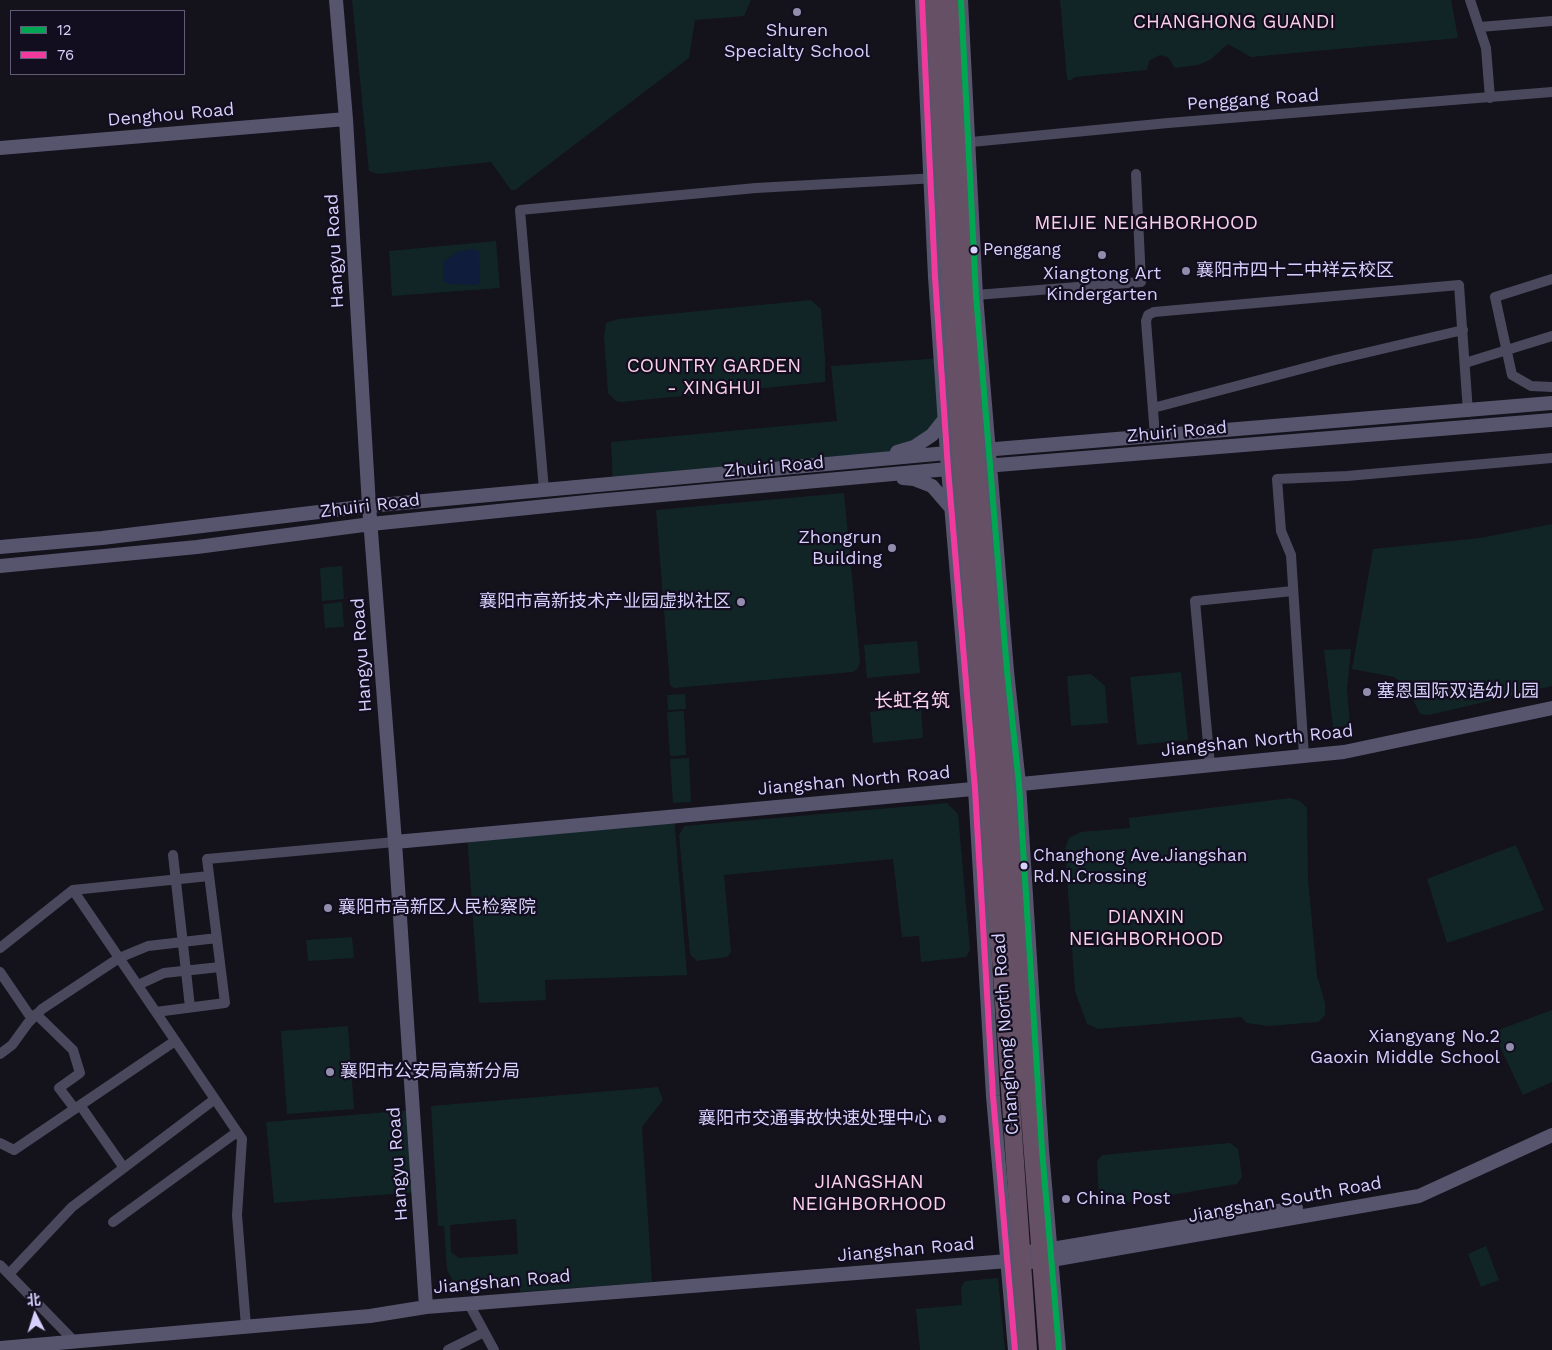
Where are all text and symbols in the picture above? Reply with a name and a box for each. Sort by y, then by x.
marker: Shuren Specialty School [791,6,803,18]
legend [10,10,185,75]
district label: CHANGHONG GUANDI [1123,11,1345,33]
place label: Shuren Specialty School [724,20,870,62]
text: 12 [57,21,72,39]
text: 76 [57,46,74,64]
street label: Penggang Road [1186,85,1320,115]
street label: Denghou Road [107,99,235,131]
street label: Hangyu Road [321,193,349,309]
district label: MEIJIE NEIGHBORHOOD [1022,212,1270,234]
place label: Penggang [983,240,1061,260]
marker: Penggang [969,245,979,255]
marker: Xiangtong Art Kindergarten [1096,249,1108,261]
place label: 襄阳市四十二中祥云校区 [1196,260,1394,282]
place label: Xiangtong Art Kindergarten [1043,263,1161,306]
marker: 襄阳市四十二中祥云校区 [1180,265,1192,277]
district label: COUNTRY GARDEN - XINGHUI [618,355,810,399]
street label: Zhuiri Road [1126,417,1228,447]
street label: Zhuiri Road [723,452,825,482]
street label: Zhuiri Road [319,489,421,523]
place label: Zhongrun Building [798,527,882,570]
marker: Zhongrun Building [886,542,898,554]
place label: 襄阳市高新技术产业园虚拟社区 [479,591,731,613]
marker: 襄阳市高新技术产业园虚拟社区 [735,596,747,608]
street label: Hangyu Road [347,597,377,713]
place label: 塞恩国际双语幼儿园 [1377,681,1539,703]
marker: 塞恩国际双语幼儿园 [1361,686,1373,698]
district label: 长虹名筑 [874,690,950,712]
street label: Jiangshan North Road [1160,720,1354,762]
street label: Jiangshan North Road [757,762,951,800]
place label: Changhong Ave.Jiangshan Rd.N.Crossing [1033,846,1247,886]
marker: Changhong Ave.Jiangshan Rd.N.Crossing [1019,861,1029,871]
place label: 襄阳市高新区人民检察院 [338,897,536,919]
marker: 襄阳市高新区人民检察院 [322,902,334,914]
district label: DIANXIN NEIGHBORHOOD [1061,906,1231,950]
street label: Changhong North Road [988,932,1024,1136]
place label: Xiangyang No.2 Gaoxin Middle School [1310,1026,1500,1068]
marker: Xiangyang No.2 Gaoxin Middle School [1504,1041,1516,1053]
place label: 襄阳市公安局高新分局 [340,1061,520,1083]
marker: 襄阳市公安局高新分局 [324,1066,336,1078]
street label: Hangyu Road [383,1106,413,1222]
place label: 襄阳市交通事故快速处理中心 [698,1108,932,1130]
marker: 襄阳市交通事故快速处理中心 [936,1113,948,1125]
district label: JIANGSHAN NEIGHBORHOOD [784,1171,954,1215]
street label: Jiangshan South Road [1187,1172,1383,1228]
place label: China Post [1076,1188,1170,1210]
marker: China Post [1060,1193,1072,1205]
street label: Jiangshan Road [836,1233,976,1267]
street label: Jiangshan Road [432,1265,572,1299]
north arrow [10,1290,60,1340]
text: 北 [26,1291,41,1309]

